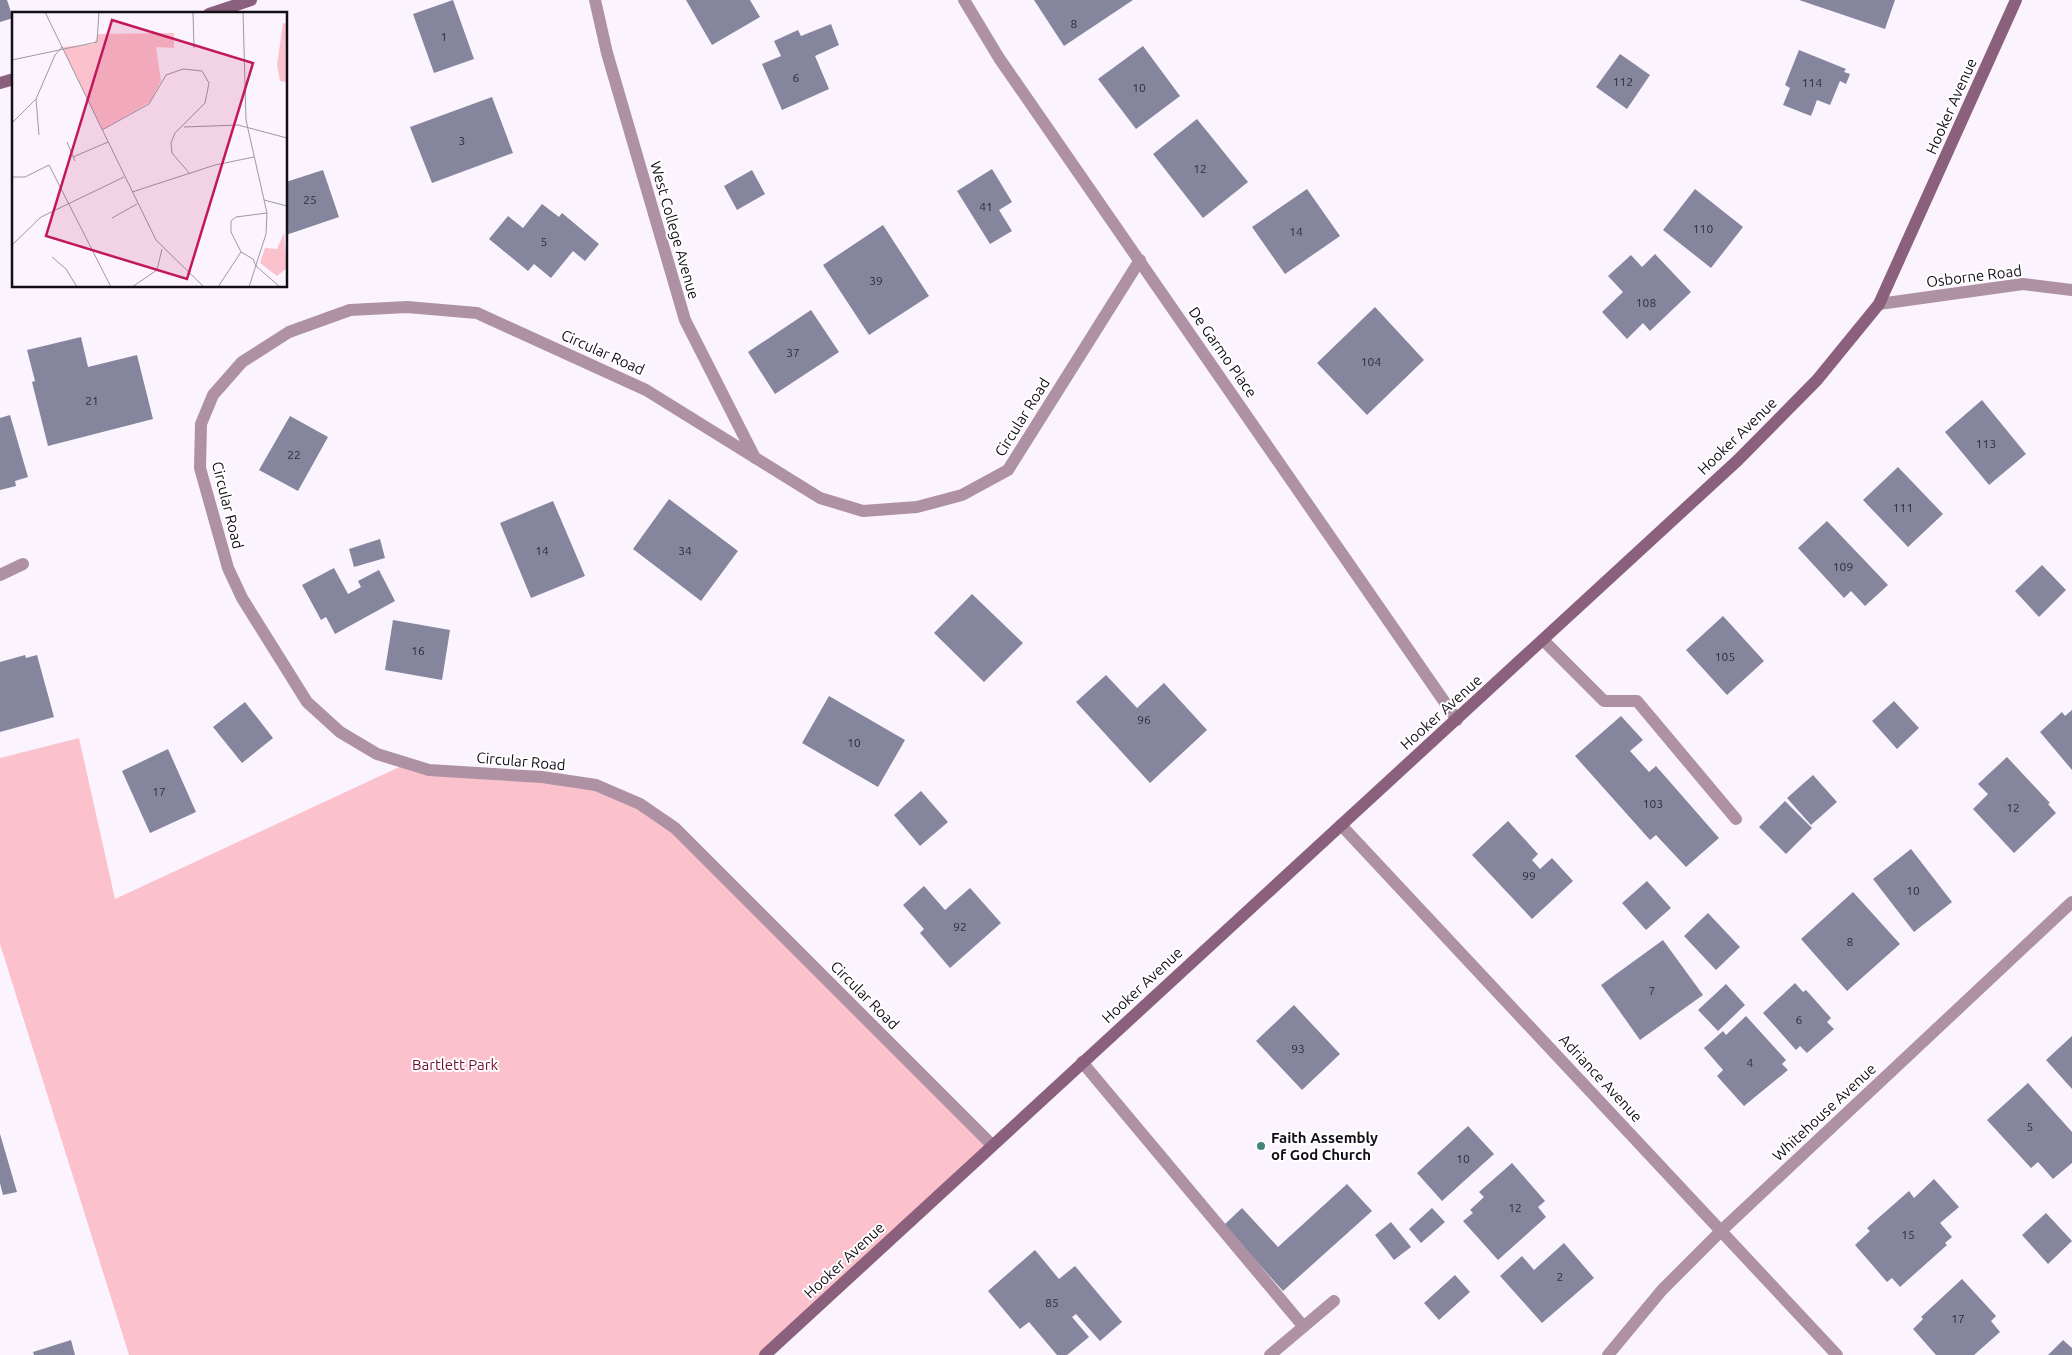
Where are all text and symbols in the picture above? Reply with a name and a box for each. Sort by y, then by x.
inset map [12,12,288,288]
house number: 8 [1071,17,1078,30]
house number: 1 [441,30,447,43]
street label: Hooker Avenue [1922,55,1980,157]
house number: 6 [793,71,800,84]
house number: 112 [1613,75,1633,88]
house number: 114 [1802,76,1822,89]
house number: 10 [1132,81,1146,94]
house number: 3 [459,134,465,147]
street label: West College Avenue [647,159,703,301]
house number: 12 [1193,162,1207,175]
house number: 25 [303,193,317,206]
house number: 41 [979,200,993,213]
house number: 110 [1693,222,1713,235]
house number: 14 [1289,225,1303,238]
house number: 5 [541,235,547,248]
street label: Osborne Road [1925,262,2023,290]
house number: 39 [869,274,883,287]
house number: 108 [1636,296,1656,309]
street label: De Garmo Place [1185,303,1261,401]
street label: Circular Road [559,326,647,378]
house number: 37 [786,346,800,359]
house number: 104 [1361,355,1381,368]
street label: Circular Road [991,375,1053,459]
house number: 21 [85,394,99,407]
street label: Hooker Avenue [1694,394,1780,478]
house number: 113 [1976,437,1996,450]
house number: 22 [287,448,301,461]
street label: Circular Road [209,460,247,550]
house number: 111 [1893,501,1913,514]
house number: 14 [535,544,549,557]
house number: 34 [678,544,692,557]
house number: 109 [1833,560,1853,573]
house number: 16 [411,644,425,657]
house number: 105 [1715,650,1735,663]
street label: Hooker Avenue [1397,671,1485,753]
house number: 96 [1137,713,1151,726]
house number: 10 [847,736,861,749]
street label: Circular Road [476,749,566,773]
house number: 17 [152,785,166,798]
house number: 103 [1643,797,1663,810]
house number: 12 [2006,801,2020,814]
house number: 99 [1522,869,1536,882]
house number: 10 [1906,884,1920,897]
house number: 92 [953,920,967,933]
house number: 8 [1847,935,1854,948]
street label: Hooker Avenue [1098,944,1186,1026]
street label: Circular Road [827,957,903,1033]
house number: 7 [1649,984,1655,997]
house number: 6 [1796,1013,1803,1026]
street label: Adriance Avenue [1556,1031,1646,1125]
house number: 93 [1291,1042,1305,1055]
park label: Bartlett Park [412,1056,498,1073]
house number: 4 [1747,1056,1754,1069]
street label: Whitehouse Avenue [1769,1060,1879,1164]
house number: 5 [2027,1120,2033,1133]
place label: Faith Assembly of God Church [1271,1129,1378,1163]
marker: Faith Assembly of God Church [1255,1140,1267,1152]
house number: 10 [1456,1152,1470,1165]
house number: 12 [1508,1201,1522,1214]
street label: Hooker Avenue [800,1219,888,1301]
house number: 15 [1901,1228,1915,1241]
house number: 2 [1557,1270,1563,1283]
house number: 85 [1045,1296,1059,1309]
house number: 17 [1951,1312,1965,1325]

